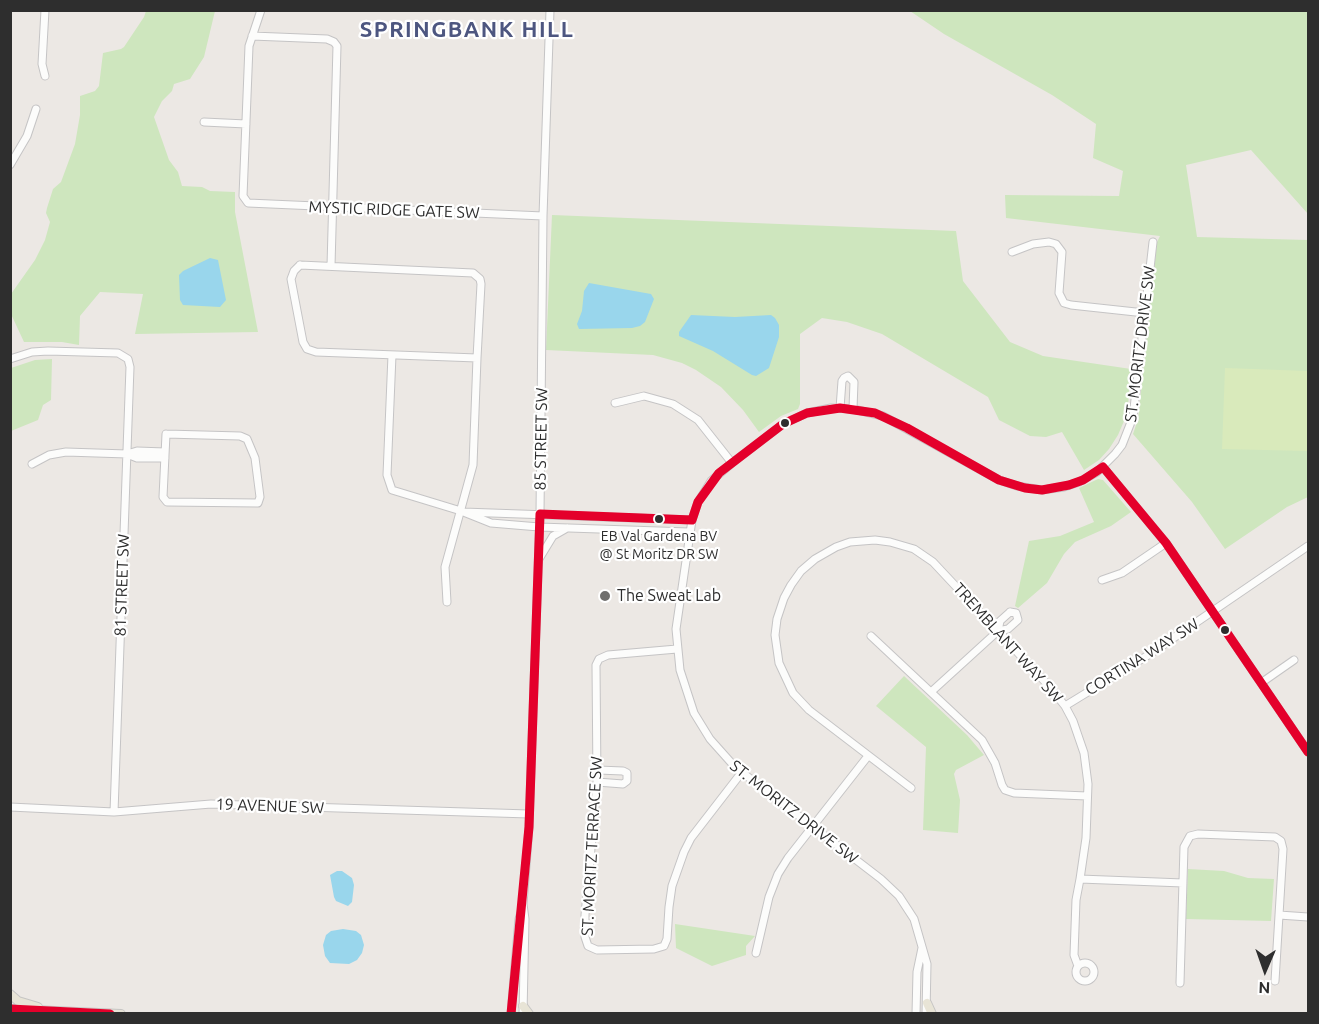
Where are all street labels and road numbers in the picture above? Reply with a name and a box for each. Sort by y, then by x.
street label: MYSTIC RIDGE GATE SW [308,197,480,223]
street label: ST. MORITZ DRIVE SW [1121,265,1159,423]
street label: 85 STREET SW [531,388,551,490]
street label: 81 STREET SW [111,533,133,637]
street label: TREMBLANT WAY SW [949,579,1067,707]
street label: CORTINA WAY SW [1082,614,1202,700]
street label: ST. MORITZ TERRACE SW [578,756,606,936]
street label: ST. MORITZ DRIVE SW [726,756,862,868]
street label: 19 AVENUE SW [215,795,325,817]

